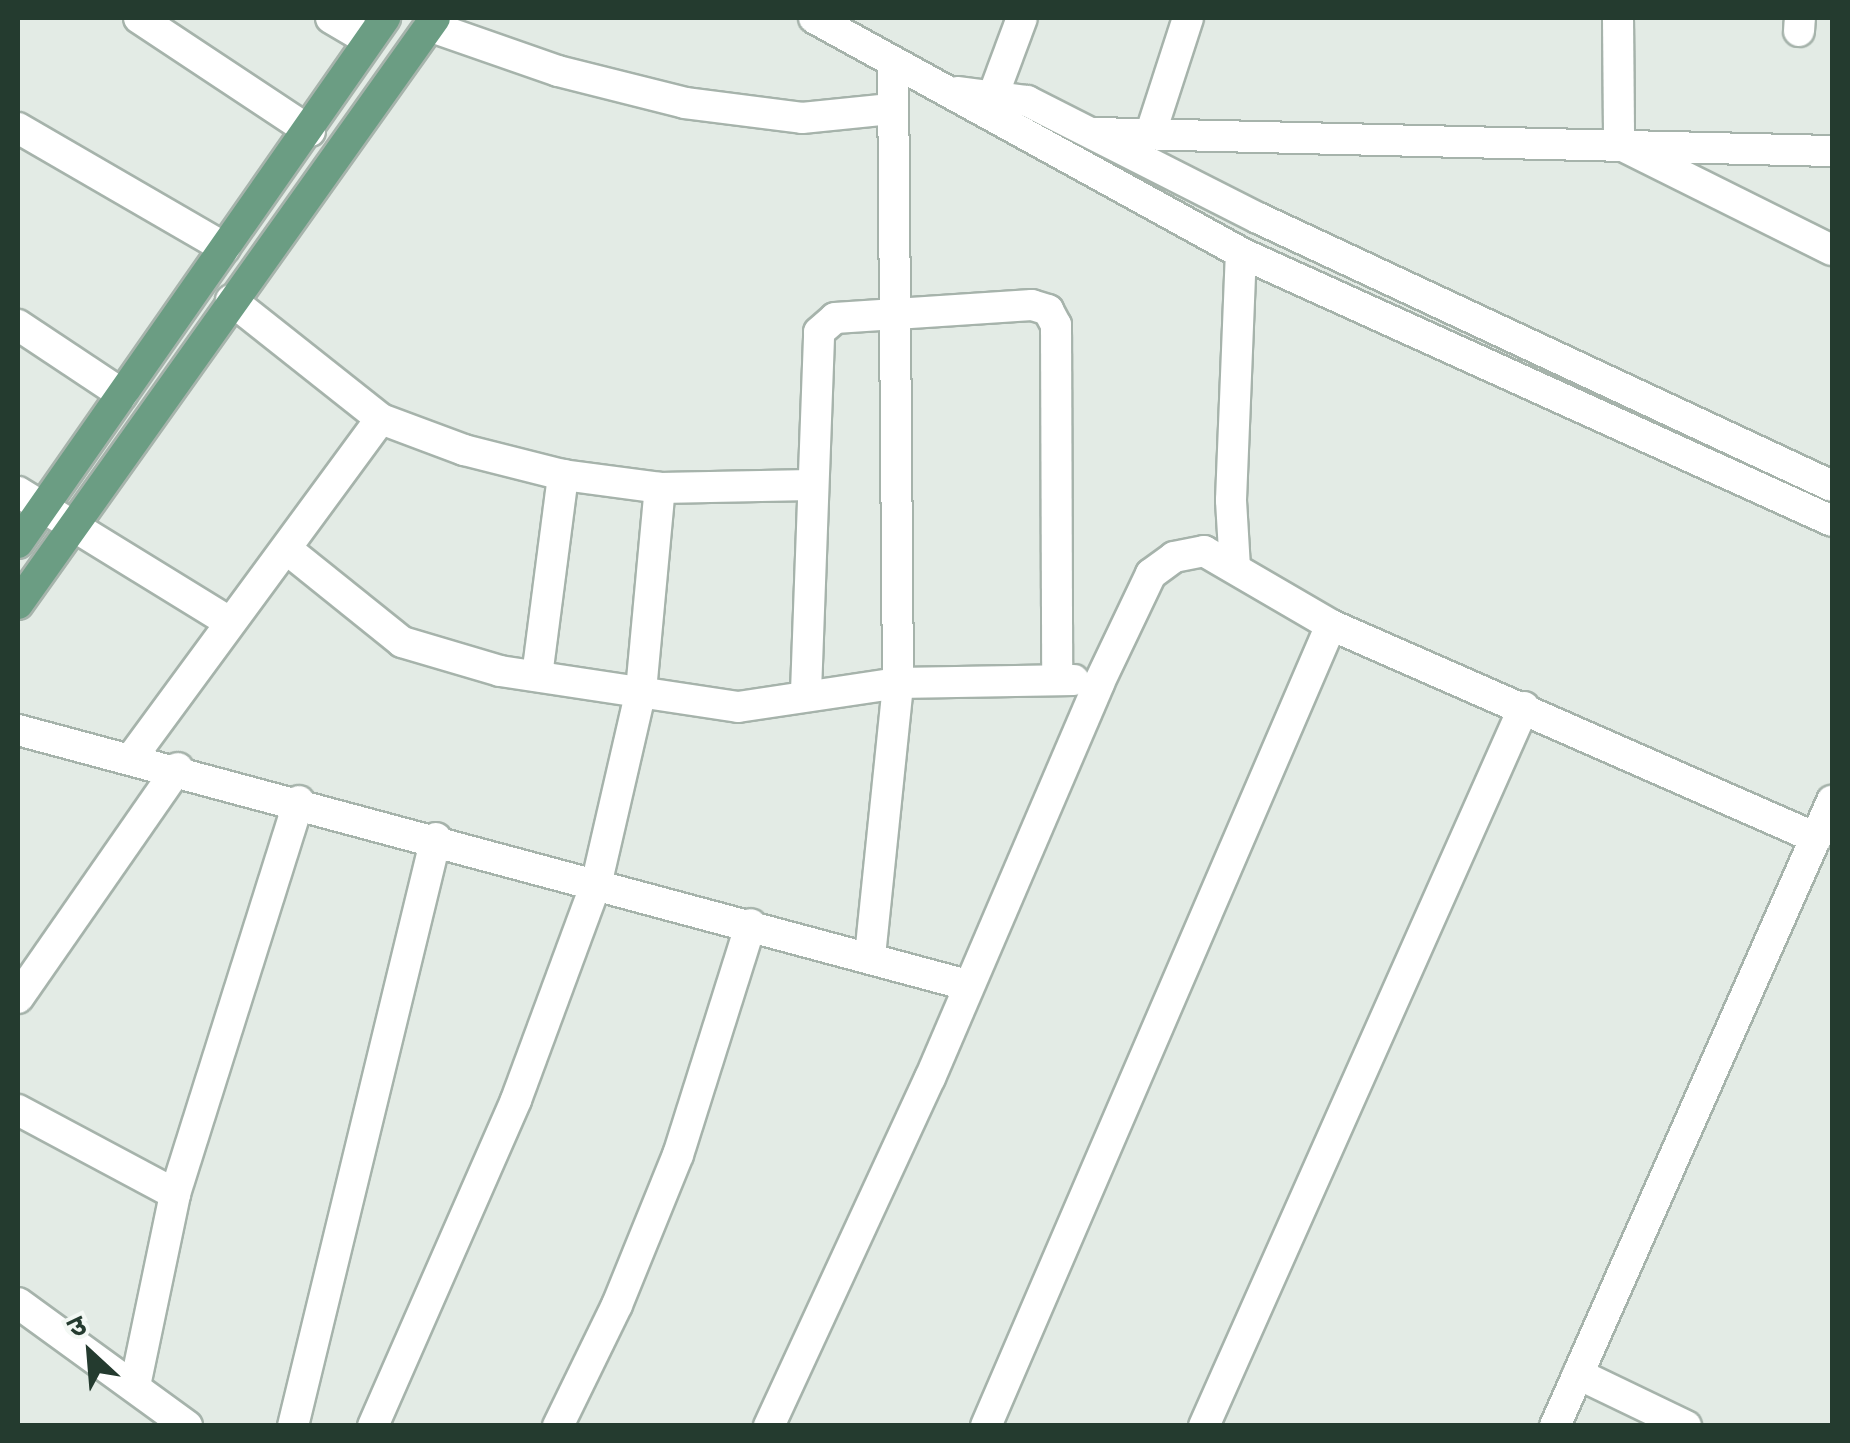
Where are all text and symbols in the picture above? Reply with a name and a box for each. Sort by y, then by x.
north arrow [40,1303,140,1403]
text: उ [62,1308,91,1343]

